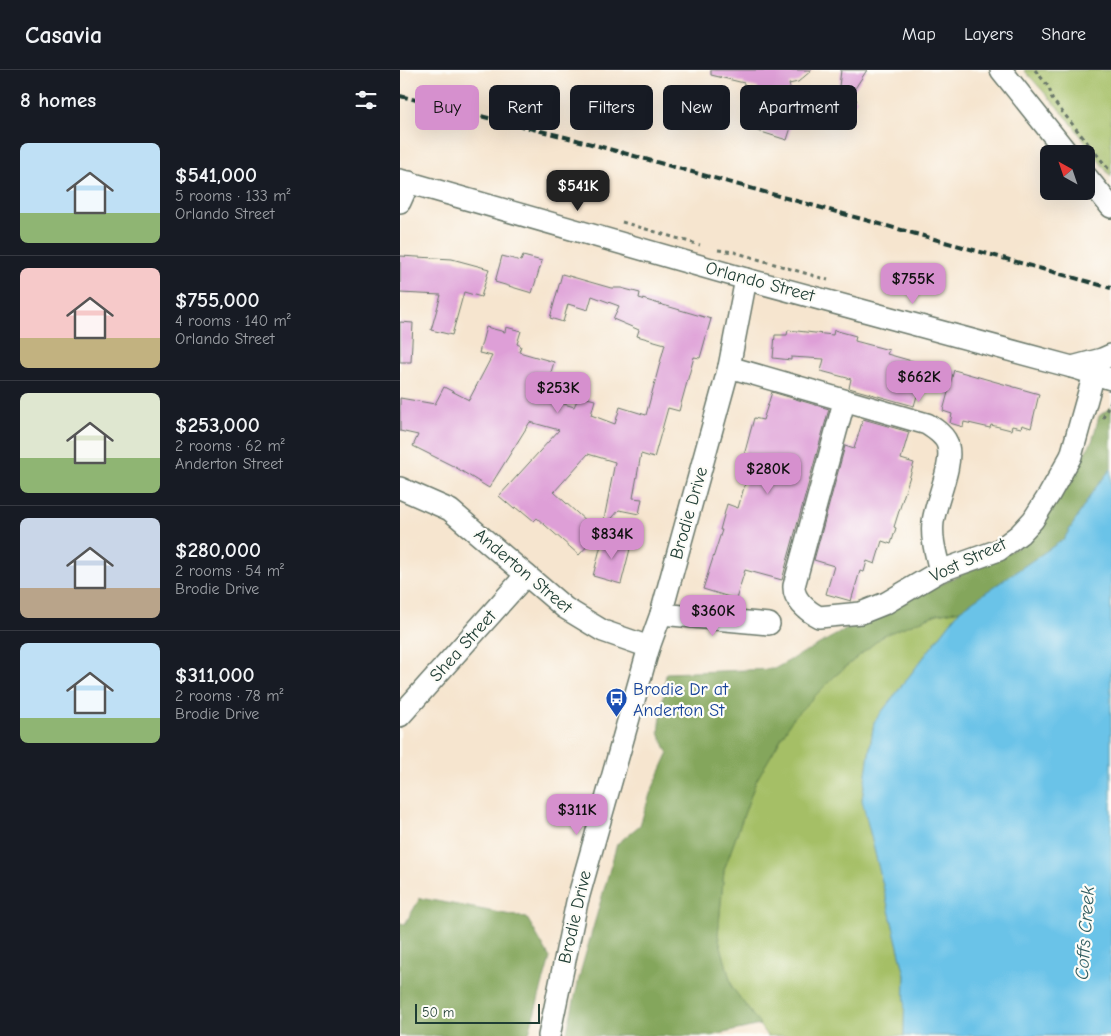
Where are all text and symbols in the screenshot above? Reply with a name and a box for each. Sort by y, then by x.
text: Casavia [25,21,102,49]
text: Map [902,24,936,45]
text: Layers [964,24,1013,45]
text: Share [1041,24,1086,45]
chip: Buy [415,85,479,130]
chip: Rent [489,85,560,130]
chip: Filters [570,85,653,130]
chip: New [663,85,730,130]
chip: Apartment [740,85,857,130]
icon: filters [352,86,380,114]
text: 8 homes [20,88,96,112]
north arrow [1040,145,1095,200]
map controls [1040,145,1095,200]
icon: home [60,163,120,223]
text: $541,000 [175,163,257,187]
pin: $541K [543,170,613,212]
text: $541K [558,177,598,195]
text: 5 rooms · 133 m² [175,187,291,205]
text: Orlando Street [175,205,275,223]
street label: Orlando Street [703,257,818,307]
pin: $755K [878,262,948,305]
text: $755K [892,270,934,288]
icon: home [60,288,120,348]
text: $755,000 [175,288,259,312]
text: 4 rooms · 140 m² [175,312,291,330]
text: Orlando Street [175,330,275,348]
pin: $662K [884,360,954,403]
text: $662K [897,368,941,386]
pin: $253K [523,372,593,414]
text: $253K [537,379,580,397]
icon: home [60,413,120,473]
text: $253,000 [175,413,260,437]
text: 2 rooms · 62 m² [175,437,285,455]
pin: $280K [733,452,803,495]
text: Anderton Street [175,455,283,473]
text: $280K [746,460,790,478]
street label: Brodie Drive [666,464,712,562]
pin: $834K [577,518,647,560]
street label: Anderton Street [470,524,577,619]
text: $834K [591,525,633,543]
street label: Vost Street [927,533,1010,587]
icon: home [60,538,120,598]
text: $280,000 [175,538,261,562]
text: 2 rooms · 54 m² [175,562,284,580]
text: Brodie Drive [175,580,259,598]
pin: $360K [678,594,748,637]
text: $360K [691,602,735,620]
street label: Shea Street [425,605,501,686]
icon: home [60,663,120,723]
text: $311,000 [175,663,255,687]
place label: Brodie Dr at Anderton St [633,679,729,721]
text: 2 rooms · 78 m² [175,687,283,705]
bus stop icon: Brodie Dr at Anderton St [605,687,629,718]
text: Brodie Drive [175,705,259,723]
pin: $311K [542,794,612,836]
text: $311K [557,801,597,819]
street label: Brodie Drive [554,868,596,966]
water label: Coffs Creek [1071,885,1099,981]
scale bar [415,1001,540,1024]
text: 50 m [422,1004,454,1021]

